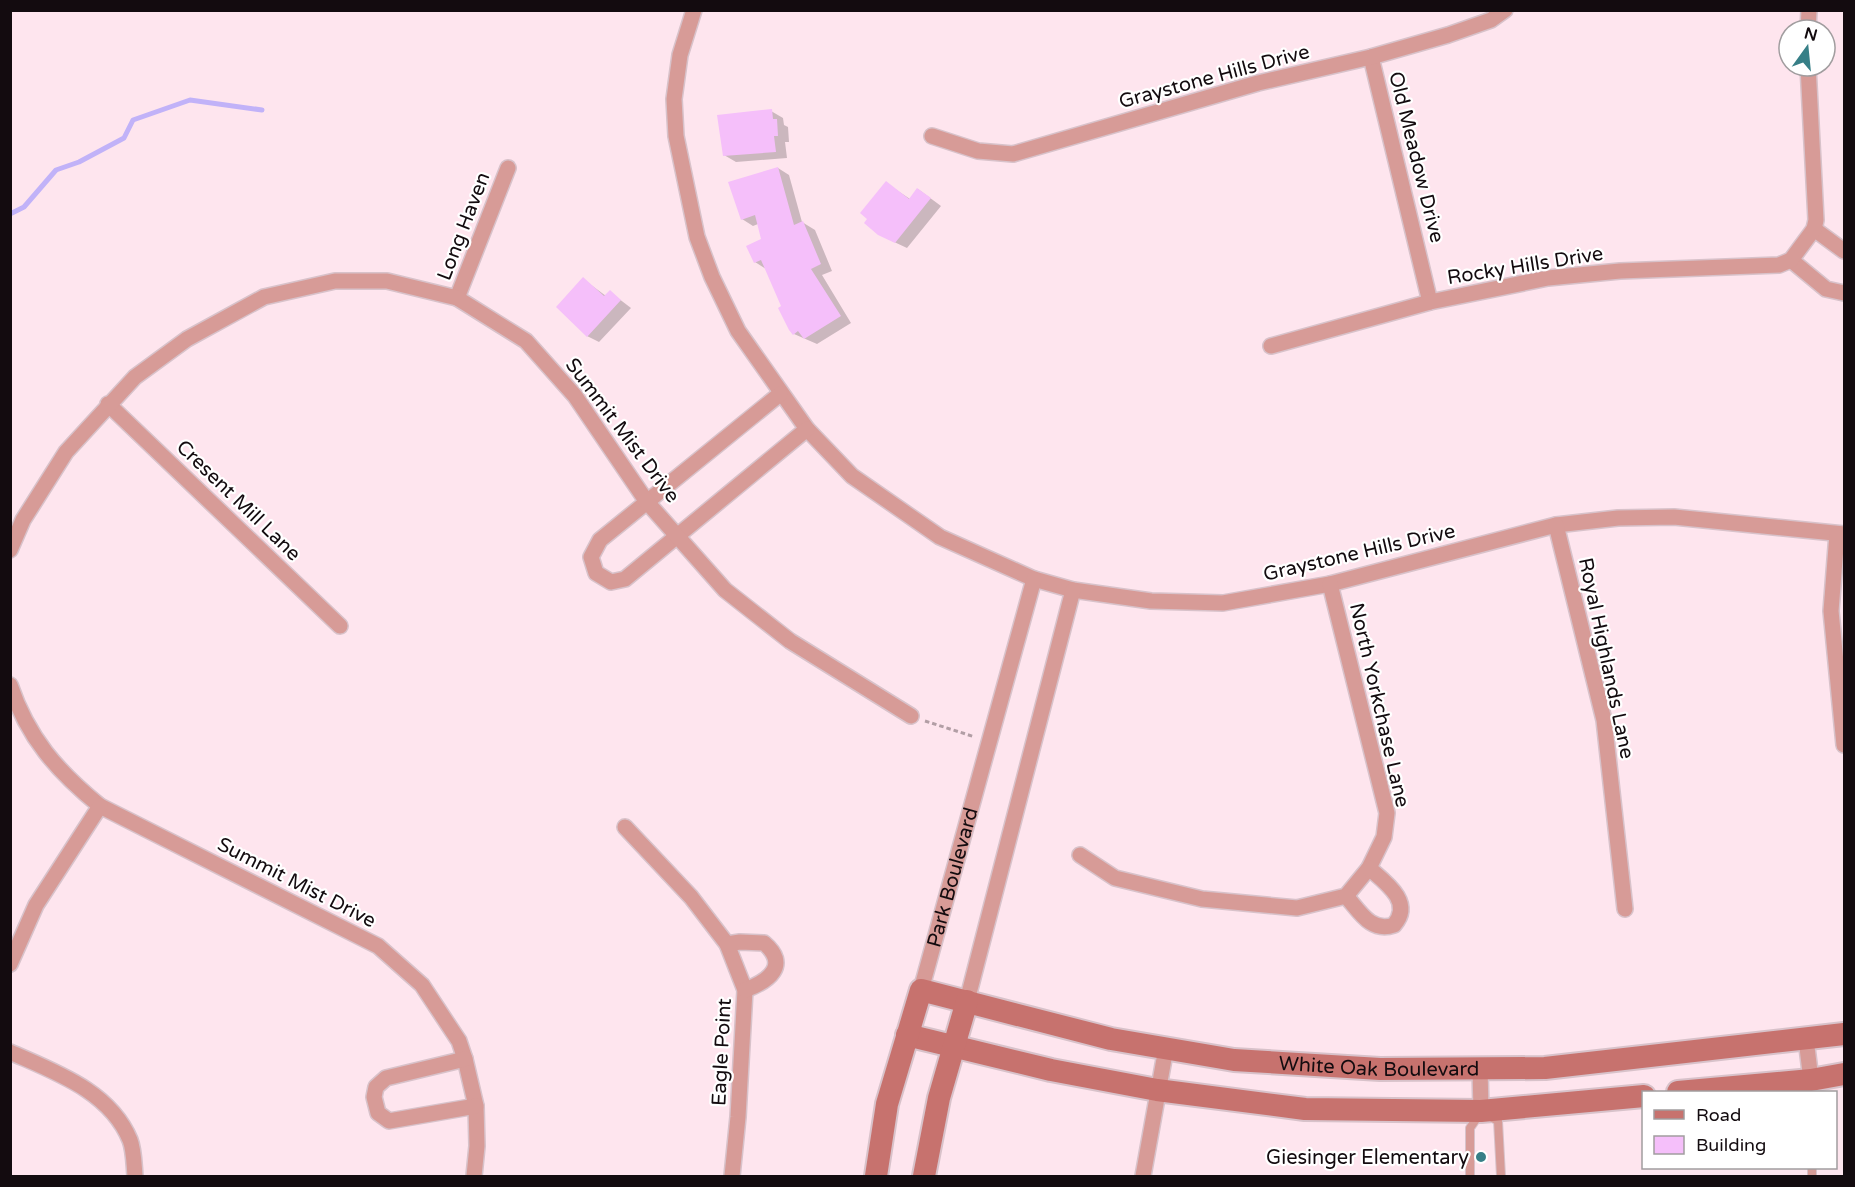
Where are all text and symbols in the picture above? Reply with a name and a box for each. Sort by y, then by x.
north arrow [1777,18,1837,78]
text: N [1802,23,1819,46]
street label: Graystone Hills Drive [1116,40,1312,114]
street label: Old Meadow Drive [1383,69,1449,245]
street label: Long Haven [432,169,496,284]
street label: Rocky Hills Drive [1445,242,1605,290]
street label: Summit Mist Drive [560,354,684,508]
street label: Cresent Mill Lane [171,435,306,566]
street label: Graystone Hills Drive [1261,519,1458,587]
street label: Royal Highlands Lane [1573,555,1639,761]
street label: North Yorkchase Lane [1344,601,1414,810]
street label: Park Boulevard [922,805,984,950]
street label: Summit Mist Drive [213,833,380,933]
street label: Eagle Point [707,997,737,1107]
street label: White Oak Boulevard [1278,1052,1479,1082]
legend [1642,1091,1837,1169]
text: Road [1696,1104,1741,1126]
text: Building [1696,1134,1766,1156]
place label: Giesinger Elementary [1266,1146,1469,1170]
marker: Giesinger Elementary [1474,1150,1488,1164]

